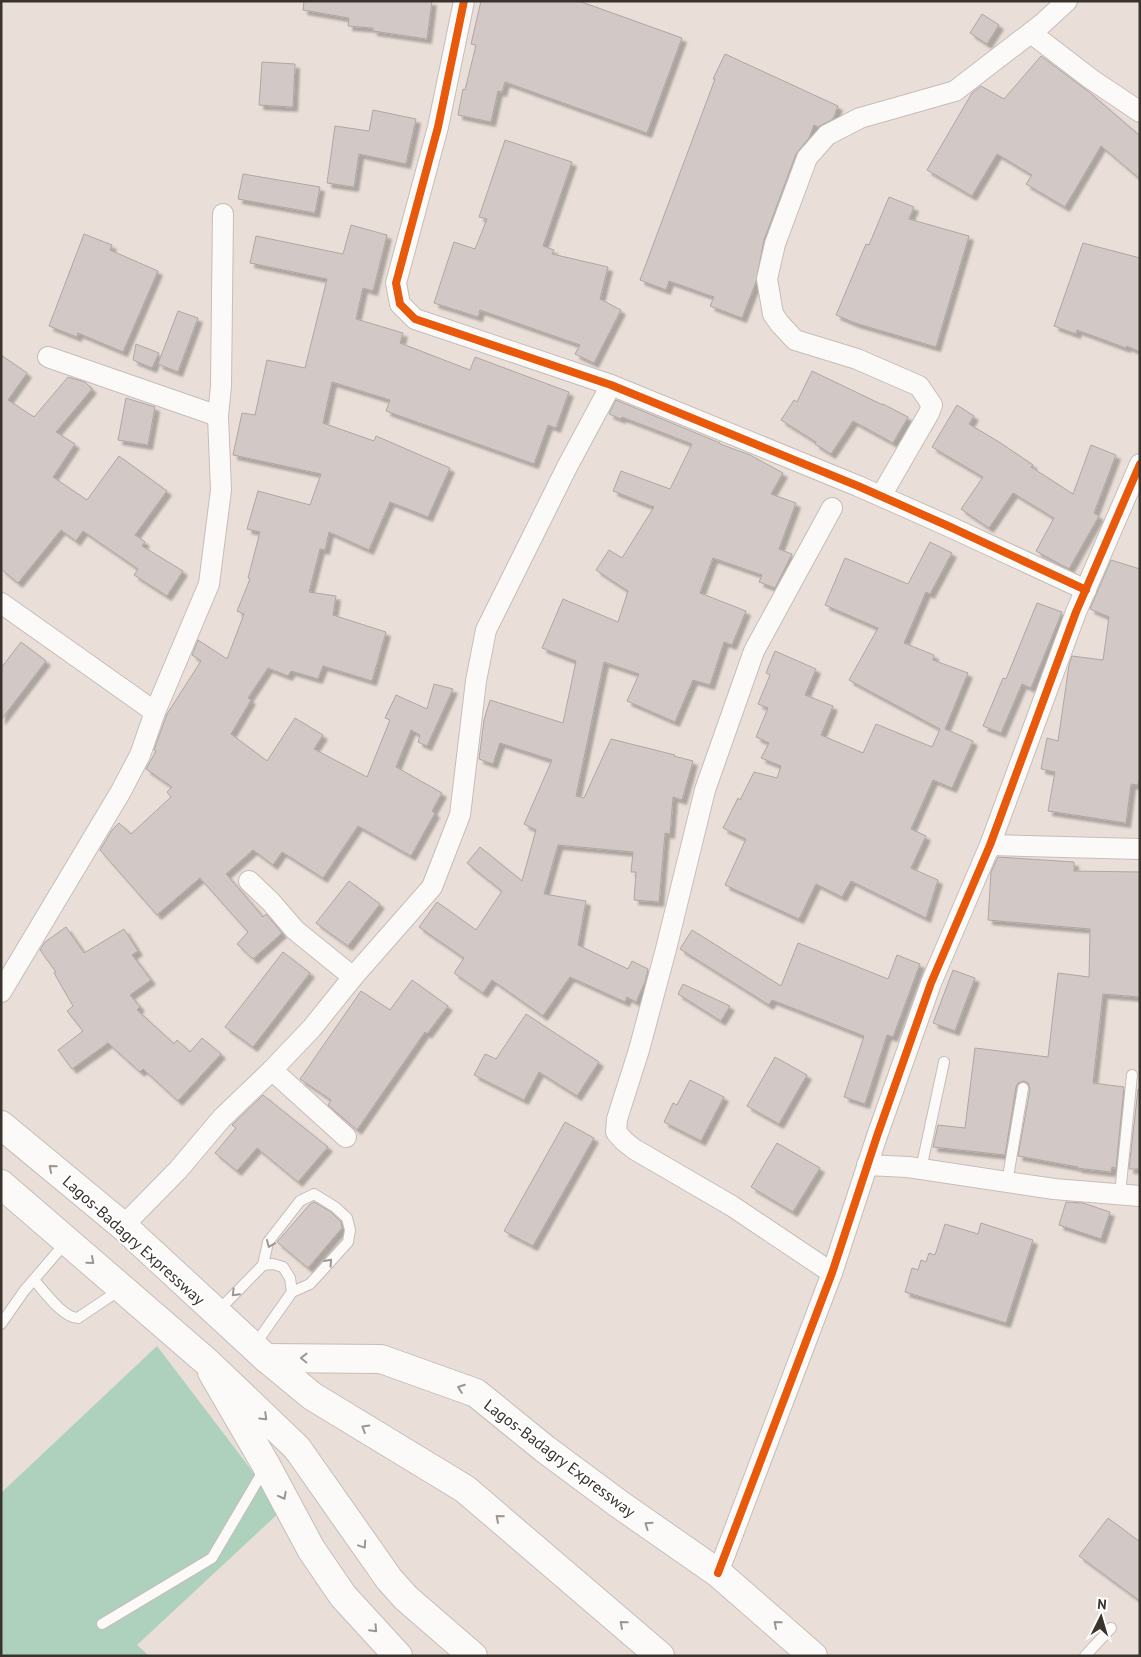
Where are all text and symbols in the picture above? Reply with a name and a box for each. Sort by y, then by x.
one-way arrow [49,1164,58,1173]
street label: Lagos-Badagry Expressway [59,1171,210,1309]
one-way arrow [265,1239,276,1248]
one-way arrow [86,1255,95,1264]
one-way arrow [324,1259,333,1268]
one-way arrow [232,1287,241,1296]
one-way arrow [299,1353,307,1363]
one-way arrow [457,1384,466,1394]
street label: Lagos-Badagry Expressway [480,1395,640,1522]
one-way arrow [258,1411,267,1420]
one-way arrow [361,1425,370,1434]
one-way arrow [277,1490,287,1499]
one-way arrow [496,1515,505,1524]
one-way arrow [644,1522,654,1531]
one-way arrow [357,1539,366,1548]
north arrow [1076,1592,1126,1642]
text: N [1097,1595,1108,1613]
one-way arrow [620,1621,629,1630]
one-way arrow [773,1621,782,1630]
one-way arrow [368,1624,377,1633]

